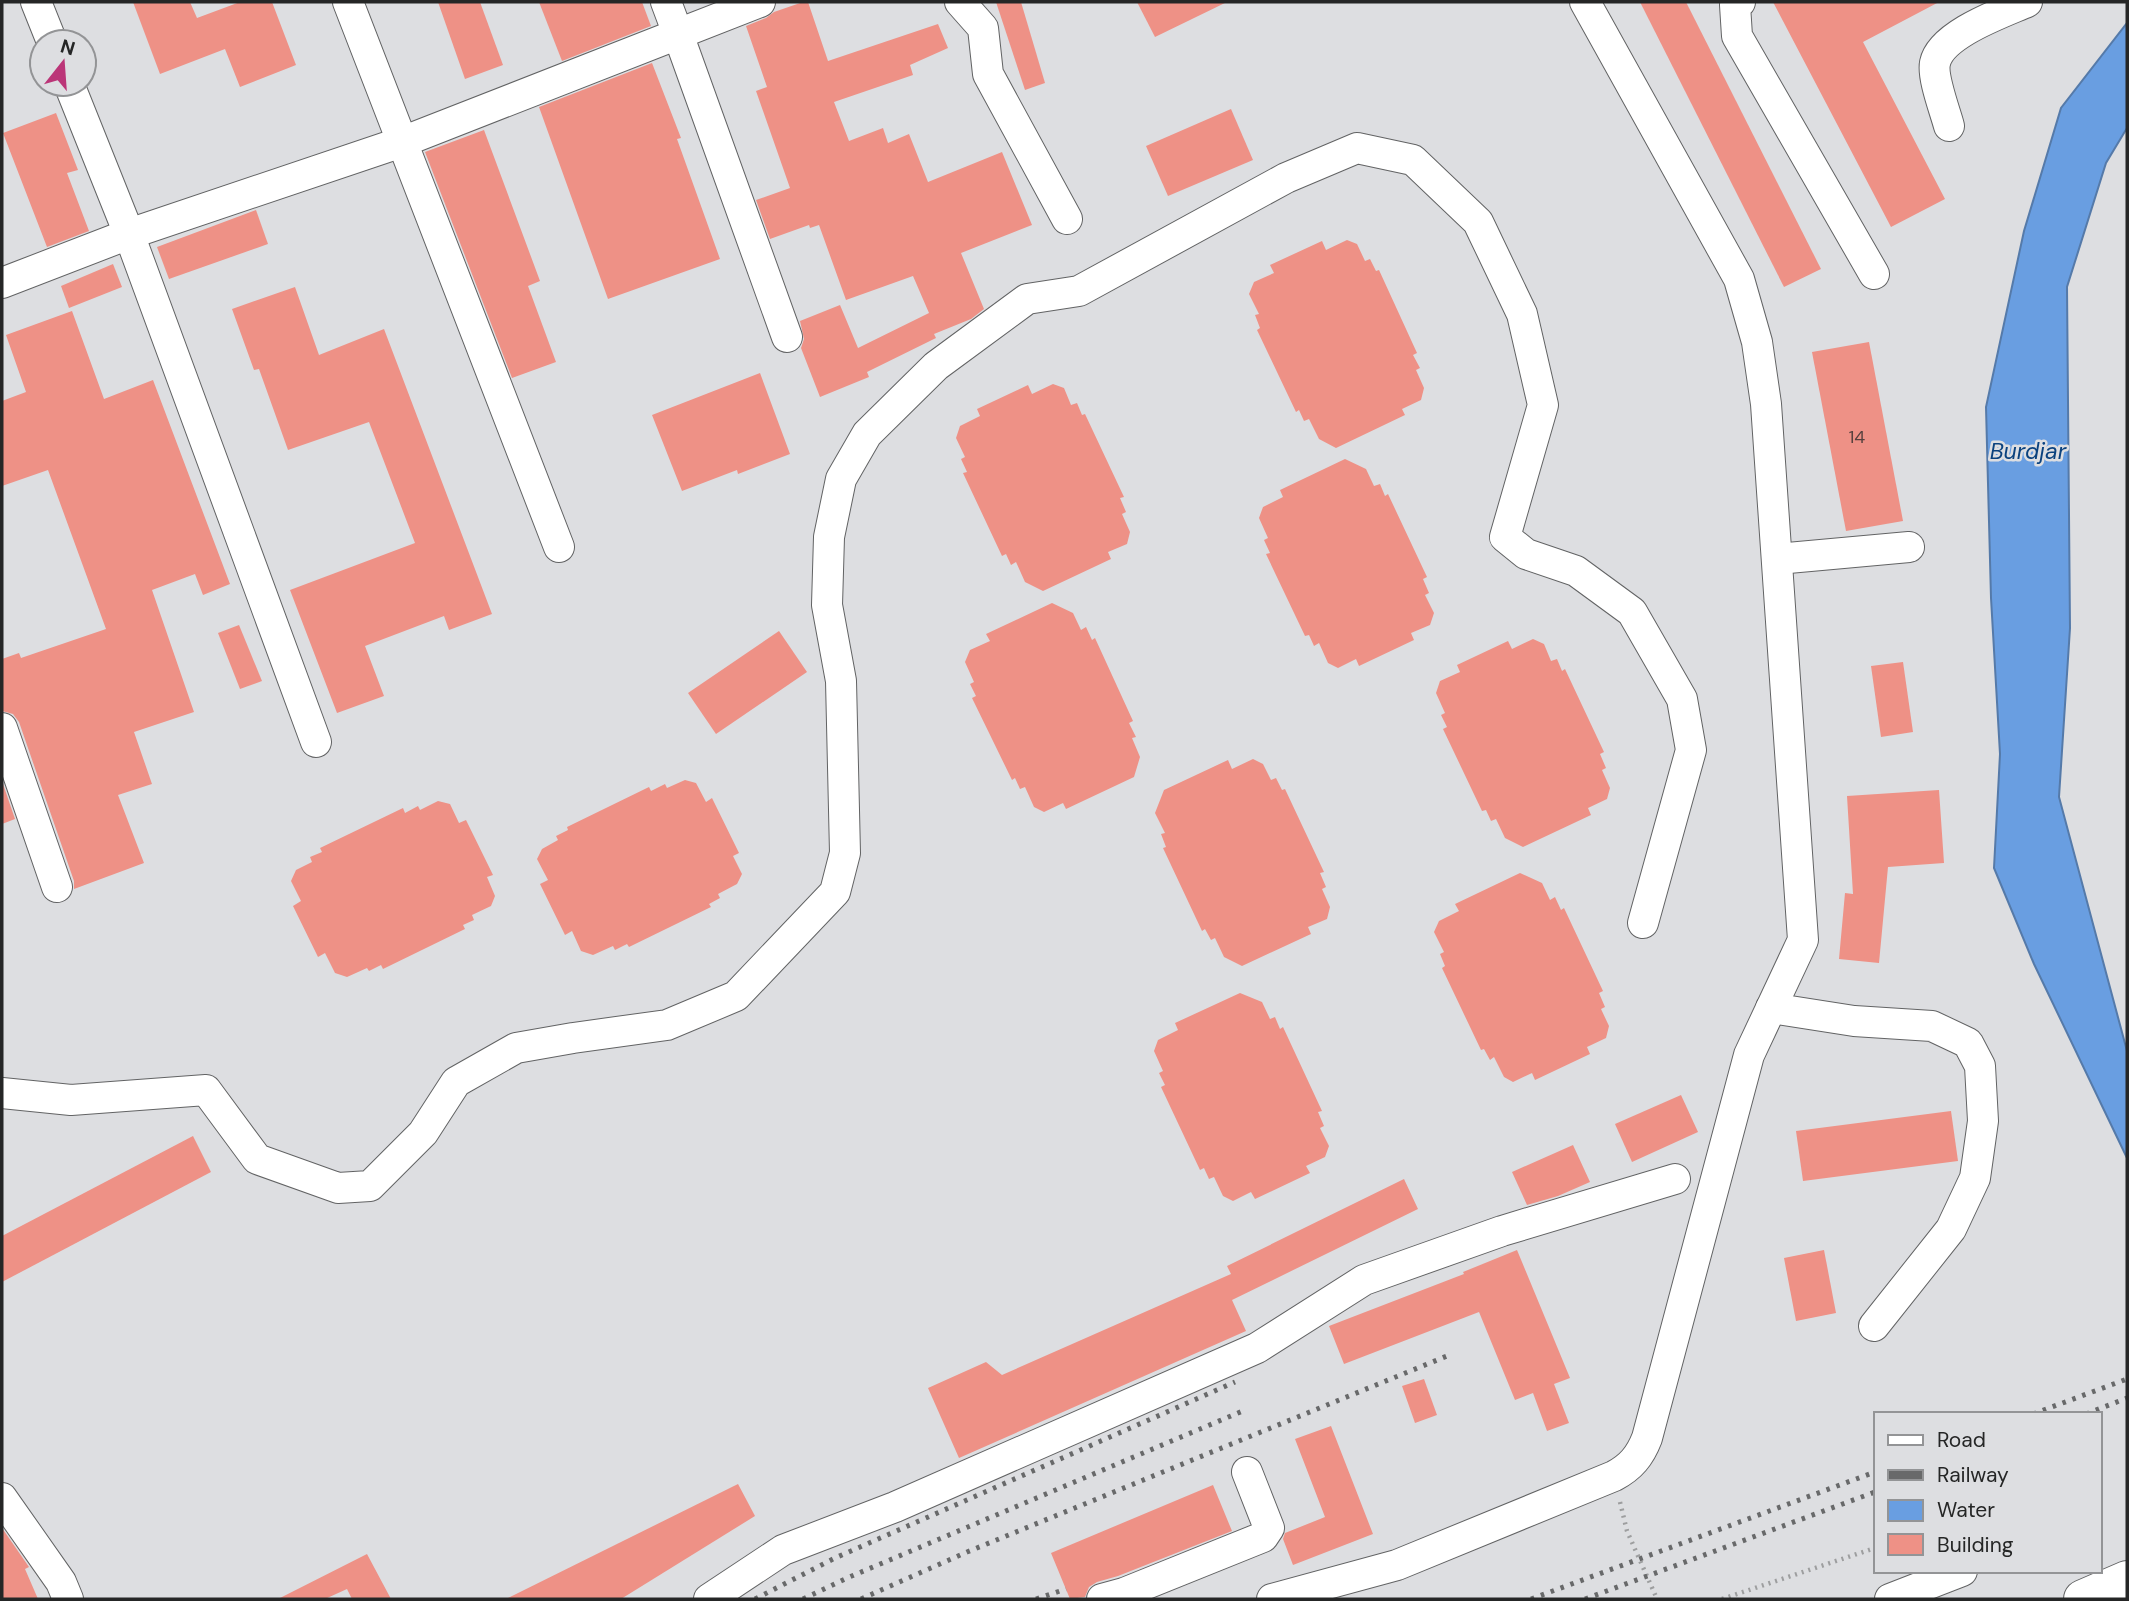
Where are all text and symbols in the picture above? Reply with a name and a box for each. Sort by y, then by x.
north arrow [28,28,98,98]
text: N [58,33,78,61]
house number: 14 [1849,425,1865,449]
water label: Burdjar [1990,436,2068,466]
legend [1874,1412,2101,1573]
text: Road [1937,1426,1986,1454]
text: Railway [1937,1461,2009,1489]
text: Water [1937,1496,1995,1524]
text: Building [1937,1531,2014,1559]

